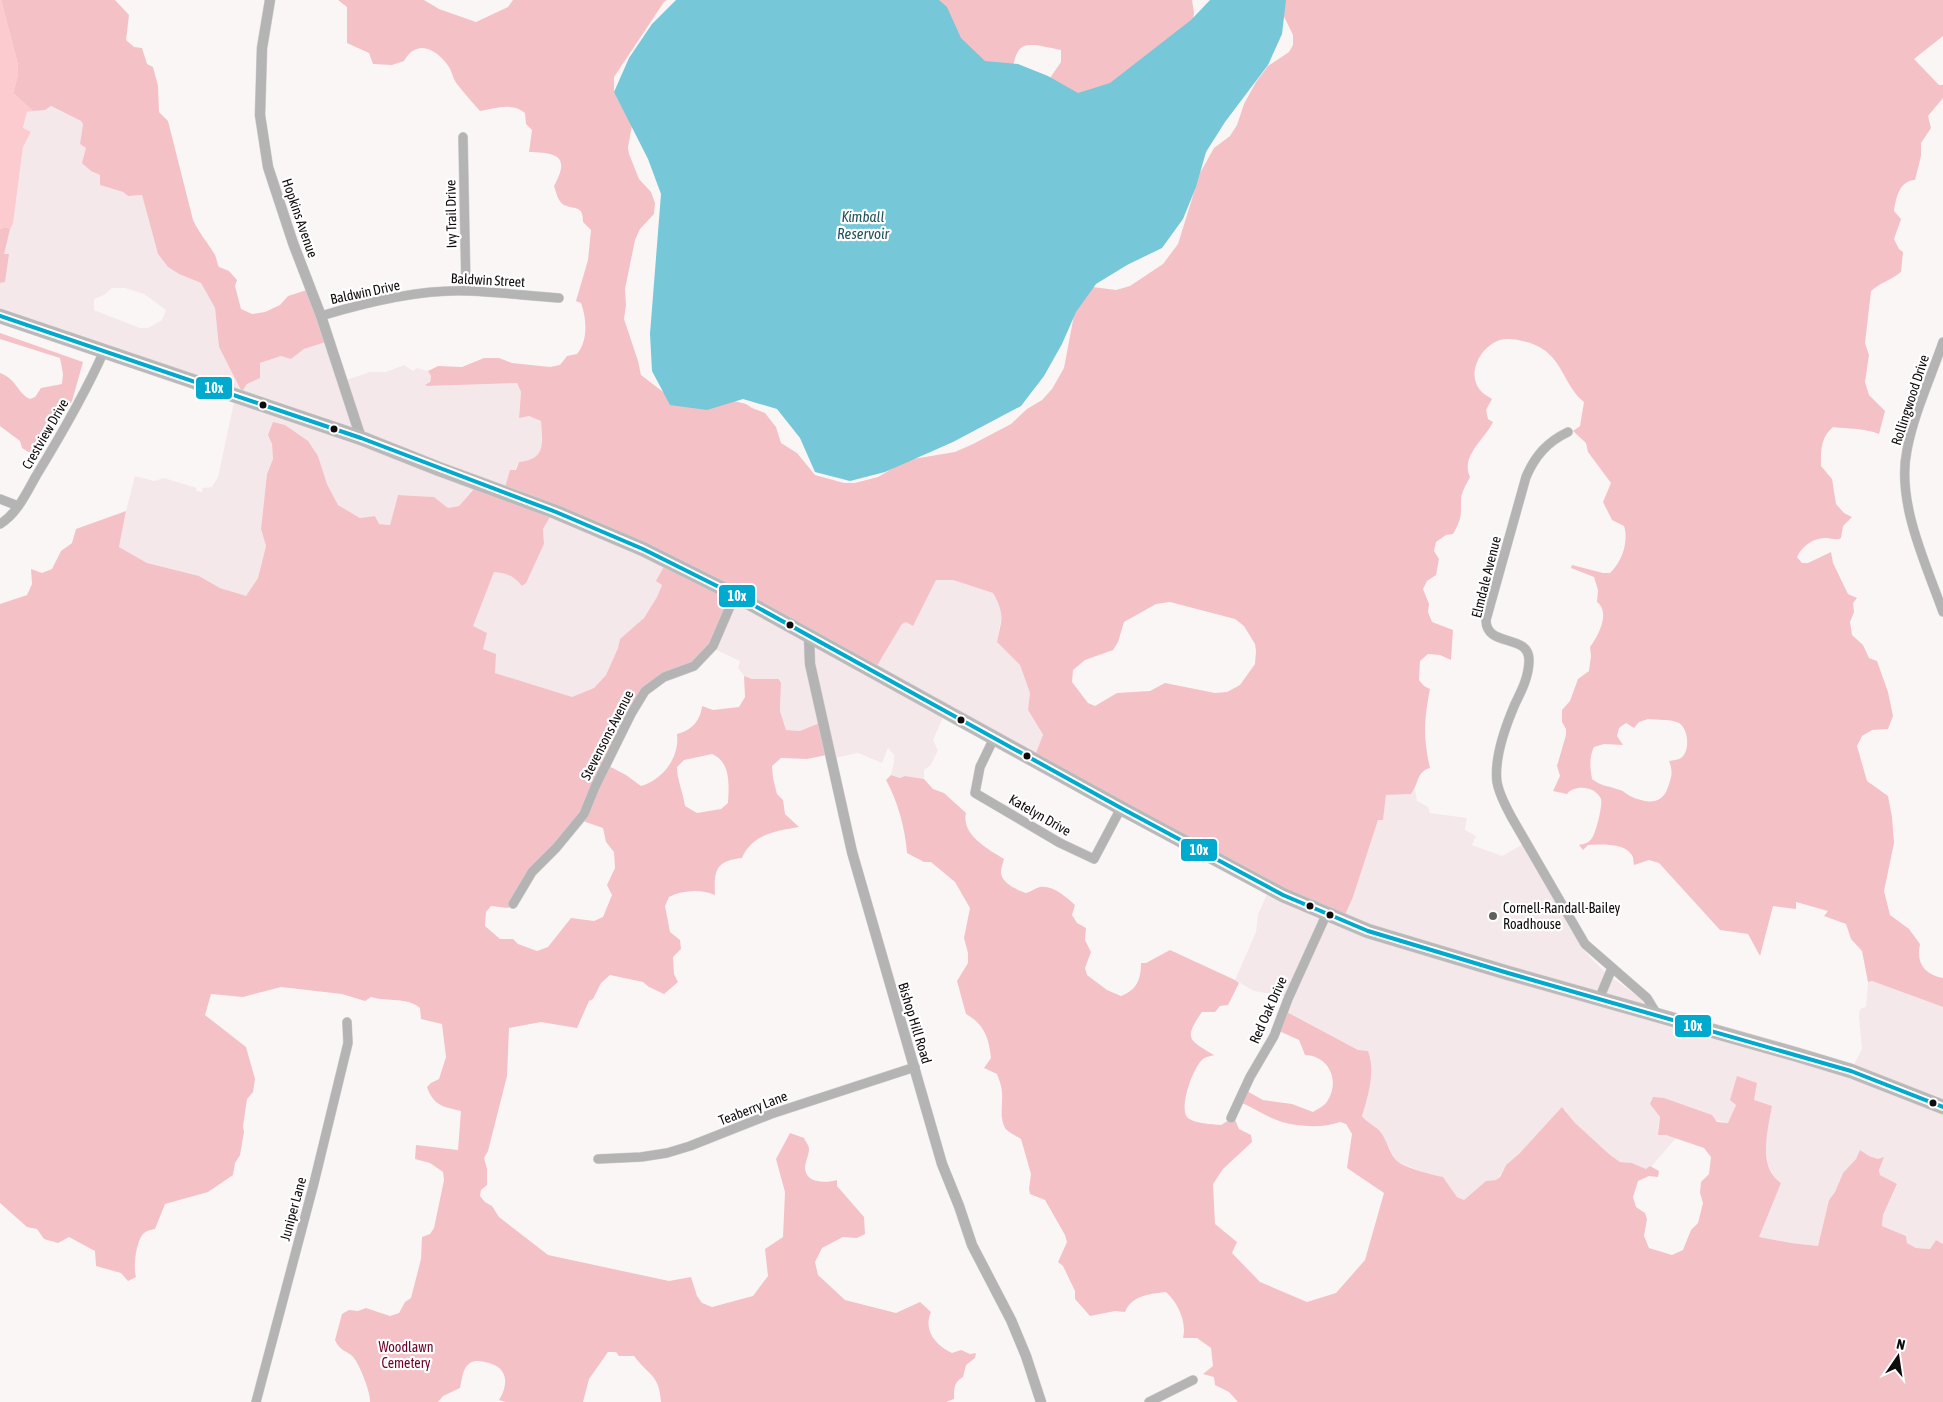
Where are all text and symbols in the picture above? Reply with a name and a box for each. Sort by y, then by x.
street label: Hopkins Avenue [279,176,321,260]
street label: Ivy Trail Drive [442,180,460,248]
water label: Kimball Reservoir [837,208,889,242]
street label: Baldwin Street [450,270,526,290]
street label: Baldwin Drive [329,277,401,307]
street label: Rollingwood Drive [1888,353,1932,447]
line badge: 10x [195,376,233,400]
text: 10x [205,380,224,396]
street label: Crestview Drive [18,396,72,472]
unlabelled marker [258,400,268,410]
unlabelled marker [329,424,339,434]
street label: Elmdale Avenue [1468,535,1504,619]
line badge: 10x [718,584,756,608]
text: 10x [728,588,747,604]
unlabelled marker [785,620,795,630]
street label: Stevensons Avenue [577,687,637,783]
unlabelled marker [956,715,966,725]
unlabelled marker [1022,751,1032,761]
street label: Katelyn Drive [1006,791,1074,839]
line badge: 10x [1180,838,1218,862]
text: 10x [1190,842,1209,858]
place label: Cornell-Randall-Bailey Roadhouse [1503,900,1621,932]
unlabelled marker [1305,901,1315,911]
unlabelled marker [1325,910,1335,920]
marker: Cornell-Randall-Bailey Roadhouse [1487,910,1499,922]
street label: Red Oak Drive [1246,974,1290,1046]
street label: Bishop Hill Road [895,980,935,1066]
line badge: 10x [1674,1014,1712,1038]
text: 10x [1684,1018,1703,1034]
street label: Teaberry Lane [716,1088,790,1128]
unlabelled marker [1928,1098,1938,1108]
street label: Juniper Lane [277,1175,309,1243]
north arrow [1873,1332,1923,1382]
text: N [1895,1336,1907,1353]
park label: Woodlawn Cemetery [379,1339,433,1371]

